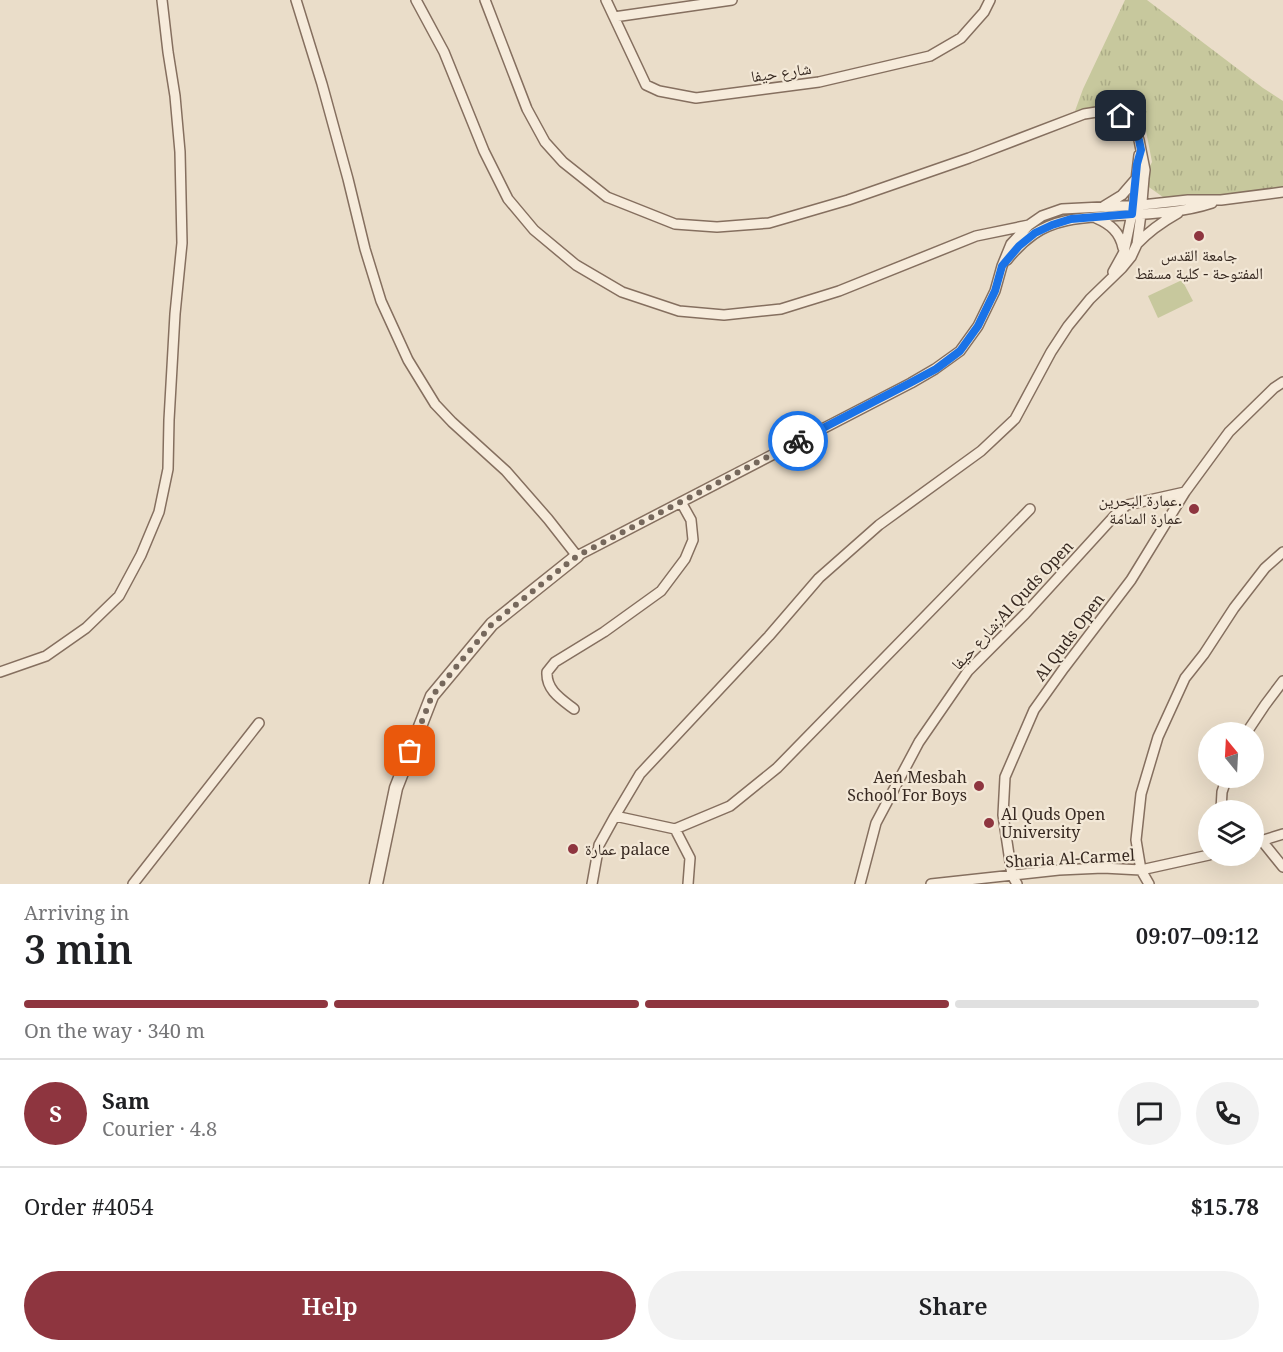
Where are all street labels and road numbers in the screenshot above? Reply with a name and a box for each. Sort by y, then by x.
street label: شارع حيفا [749,57,813,87]
street label: شارع حيفا;Al Quds Open [947,536,1077,674]
street label: Al Quds Open [1030,590,1108,684]
street label: Sharia Al-Carmel [1005,844,1135,872]

